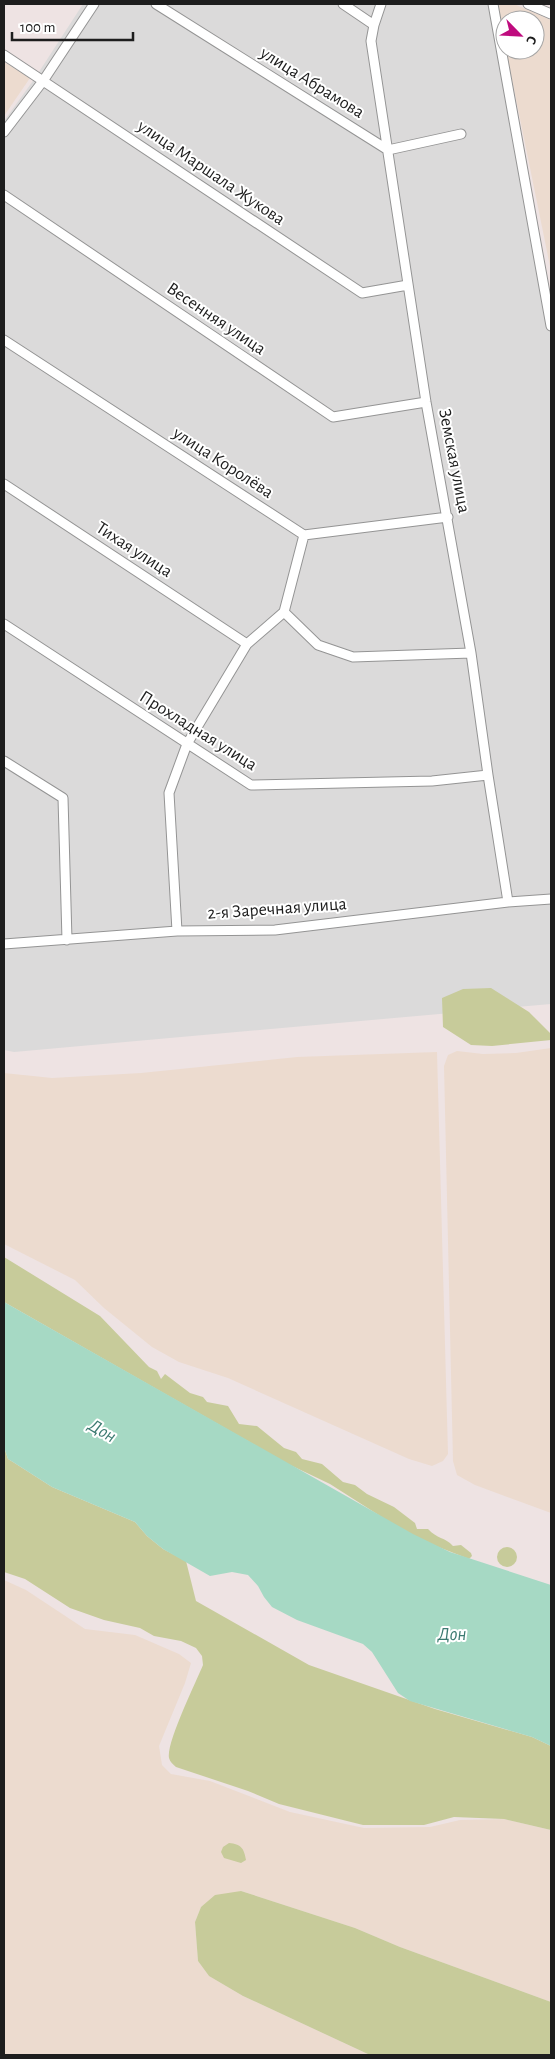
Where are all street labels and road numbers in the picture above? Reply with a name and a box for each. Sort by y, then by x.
street label: улица Абрамова [256,43,368,122]
street label: улица Маршала Жукова [133,117,288,229]
street label: Весенняя улица [163,279,269,359]
street label: Земская улица [435,407,473,515]
street label: улица Королёва [169,423,276,502]
street label: Тихая улица [93,519,175,581]
street label: Прохладная улица [136,688,260,774]
street label: 2-я Заречная улица [207,895,347,923]

